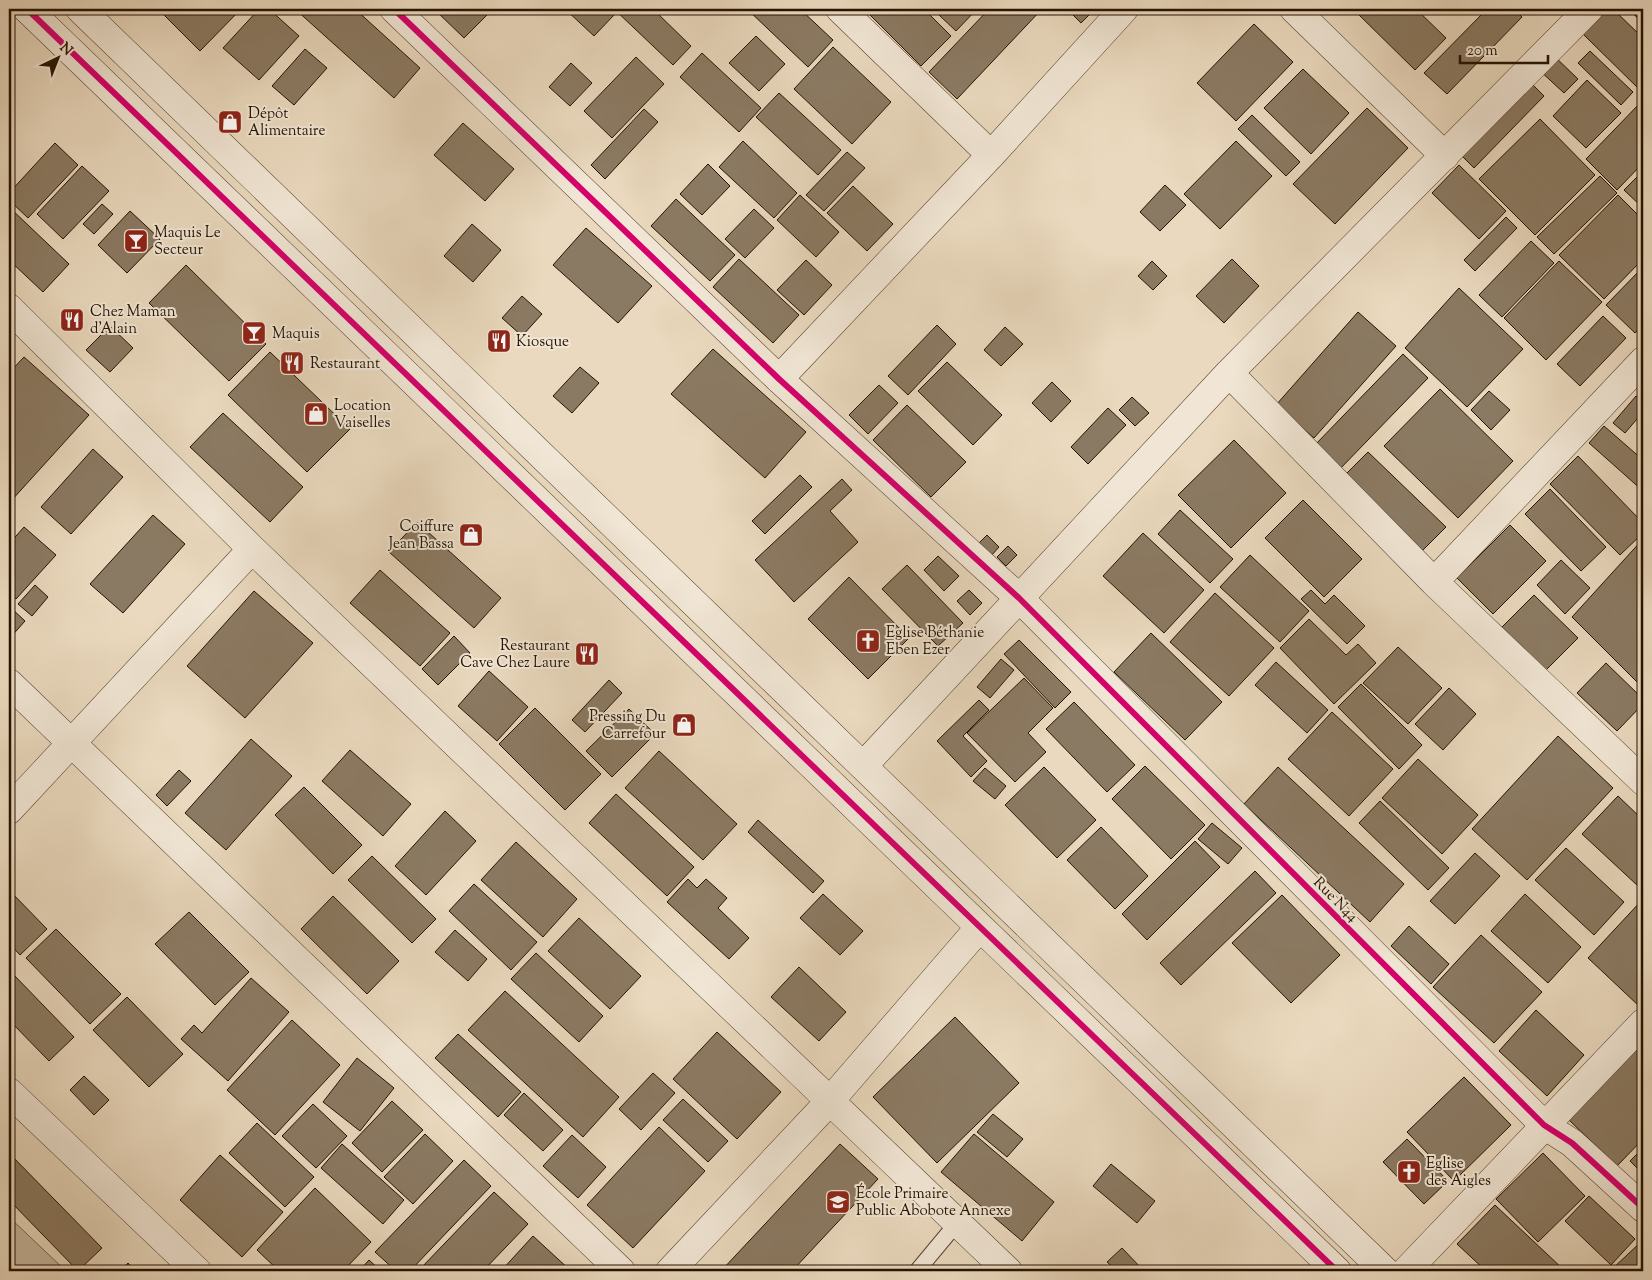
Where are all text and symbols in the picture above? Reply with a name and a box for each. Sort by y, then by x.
north arrow [32,32,82,82]
scale bar [1460,32,1547,64]
text: N [55,39,76,61]
text: 20 m [1467,41,1498,62]
place label: Dépôt Alimentaire [248,104,325,142]
shop icon: Dépôt Alimentaire [217,109,243,135]
place label: Maquis Le Secteur [154,223,221,261]
bar icon: Maquis Le Secteur [123,228,149,254]
place label: Chez Maman d’Alain [90,302,176,340]
restaurant icon: Chez Maman d’Alain [59,307,85,333]
bar icon: Maquis [241,320,267,346]
place label: Maquis [272,324,320,345]
restaurant icon: Kiosque [486,328,512,354]
place label: Kiosque [516,332,569,353]
restaurant icon: Restaurant [279,350,305,376]
place label: Restaurant [310,354,380,375]
place label: Location Vaiselles [334,396,391,434]
shop icon: Location Vaiselles [303,401,329,427]
place label: Coiffure Jean Bassa [388,517,454,555]
shop icon: Coiffure Jean Bassa [458,522,484,548]
place label: Eglise Béthanie Eben Ezer [886,623,984,661]
church icon: Eglise Béthanie Eben Ezer [855,628,881,654]
place label: Restaurant Cave Chez Laure [460,636,570,674]
restaurant icon: Restaurant Cave Chez Laure [574,641,600,667]
place label: Pressing Du Carrefour [589,707,666,745]
shop icon: Pressing Du Carrefour [671,712,697,738]
street label: Rue N44 [1308,873,1362,928]
place label: Eglise des Aigles [1426,1154,1491,1192]
church icon: Eglise des Aigles [1396,1159,1422,1185]
place label: École Primaire Public Abobote Annexe [856,1183,1011,1222]
school or university icon: École Primaire Public Abobote Annexe [825,1189,851,1215]

